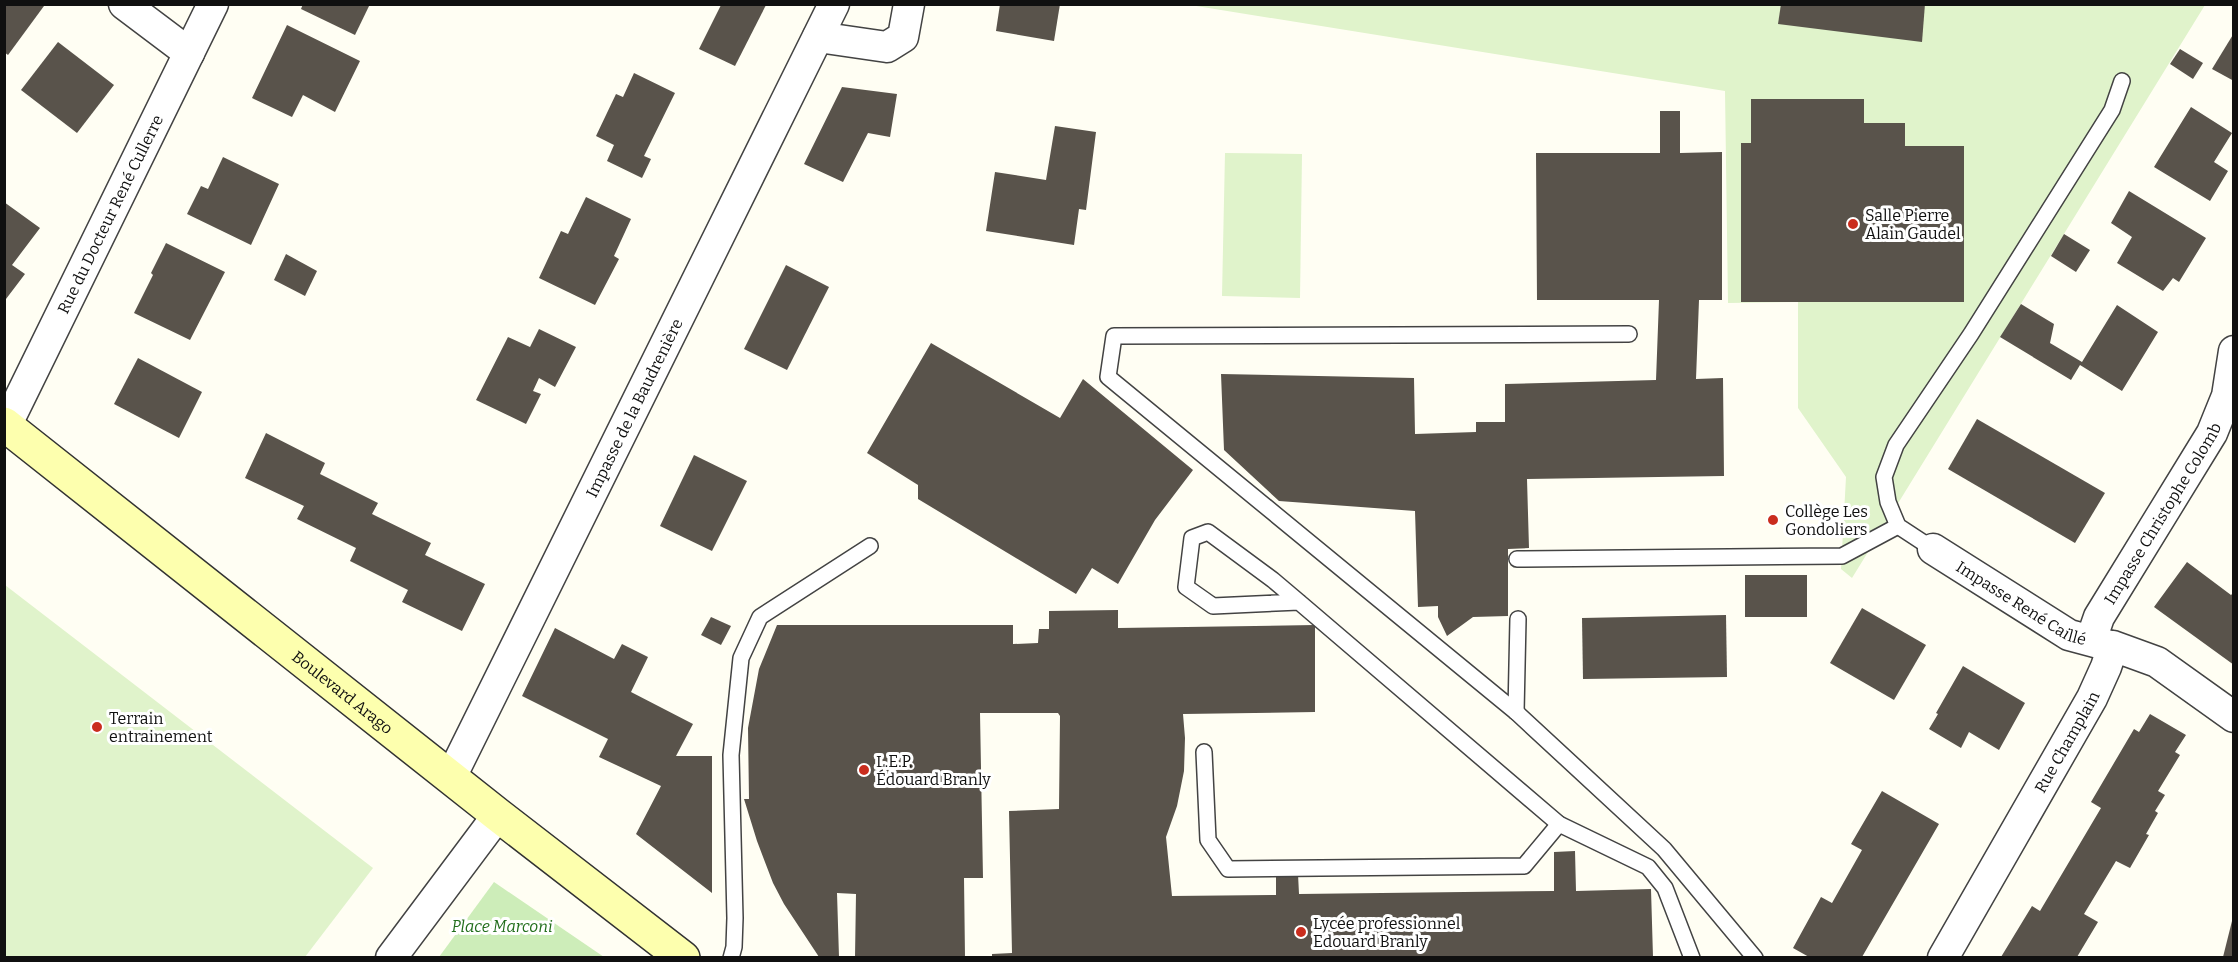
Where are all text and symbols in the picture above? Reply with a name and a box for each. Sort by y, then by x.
street label: Rue du Docteur René Cullerre [54,112,167,317]
place label: Salle Pierre Alain Gaudel [1865,206,1961,243]
marker: Salle Pierre Alain Gaudel [1846,217,1860,231]
street label: Impasse de la Baudrenière [582,316,687,501]
street label: Impasse Christophe Colomb [2100,420,2225,608]
place label: Collège Les Gondoliers [1785,502,1868,539]
marker: Collège Les Gondoliers [1766,513,1780,527]
street label: Impasse René Caillé [1953,557,2088,649]
street label: Boulevard Arago [288,647,397,738]
street label: Rue Champlain [2031,689,2104,796]
place label: Terrain entrainement [109,709,213,746]
marker: Terrain entrainement [90,720,104,734]
place label: L.E.P. Édouard Branly [876,752,991,789]
marker: L.E.P. Édouard Branly [857,763,871,777]
place label: Lycée professionnel Edouard Branly [1313,914,1461,951]
park label: Place Marconi [451,917,553,936]
marker: Lycée professionnel Edouard Branly [1294,925,1308,939]

